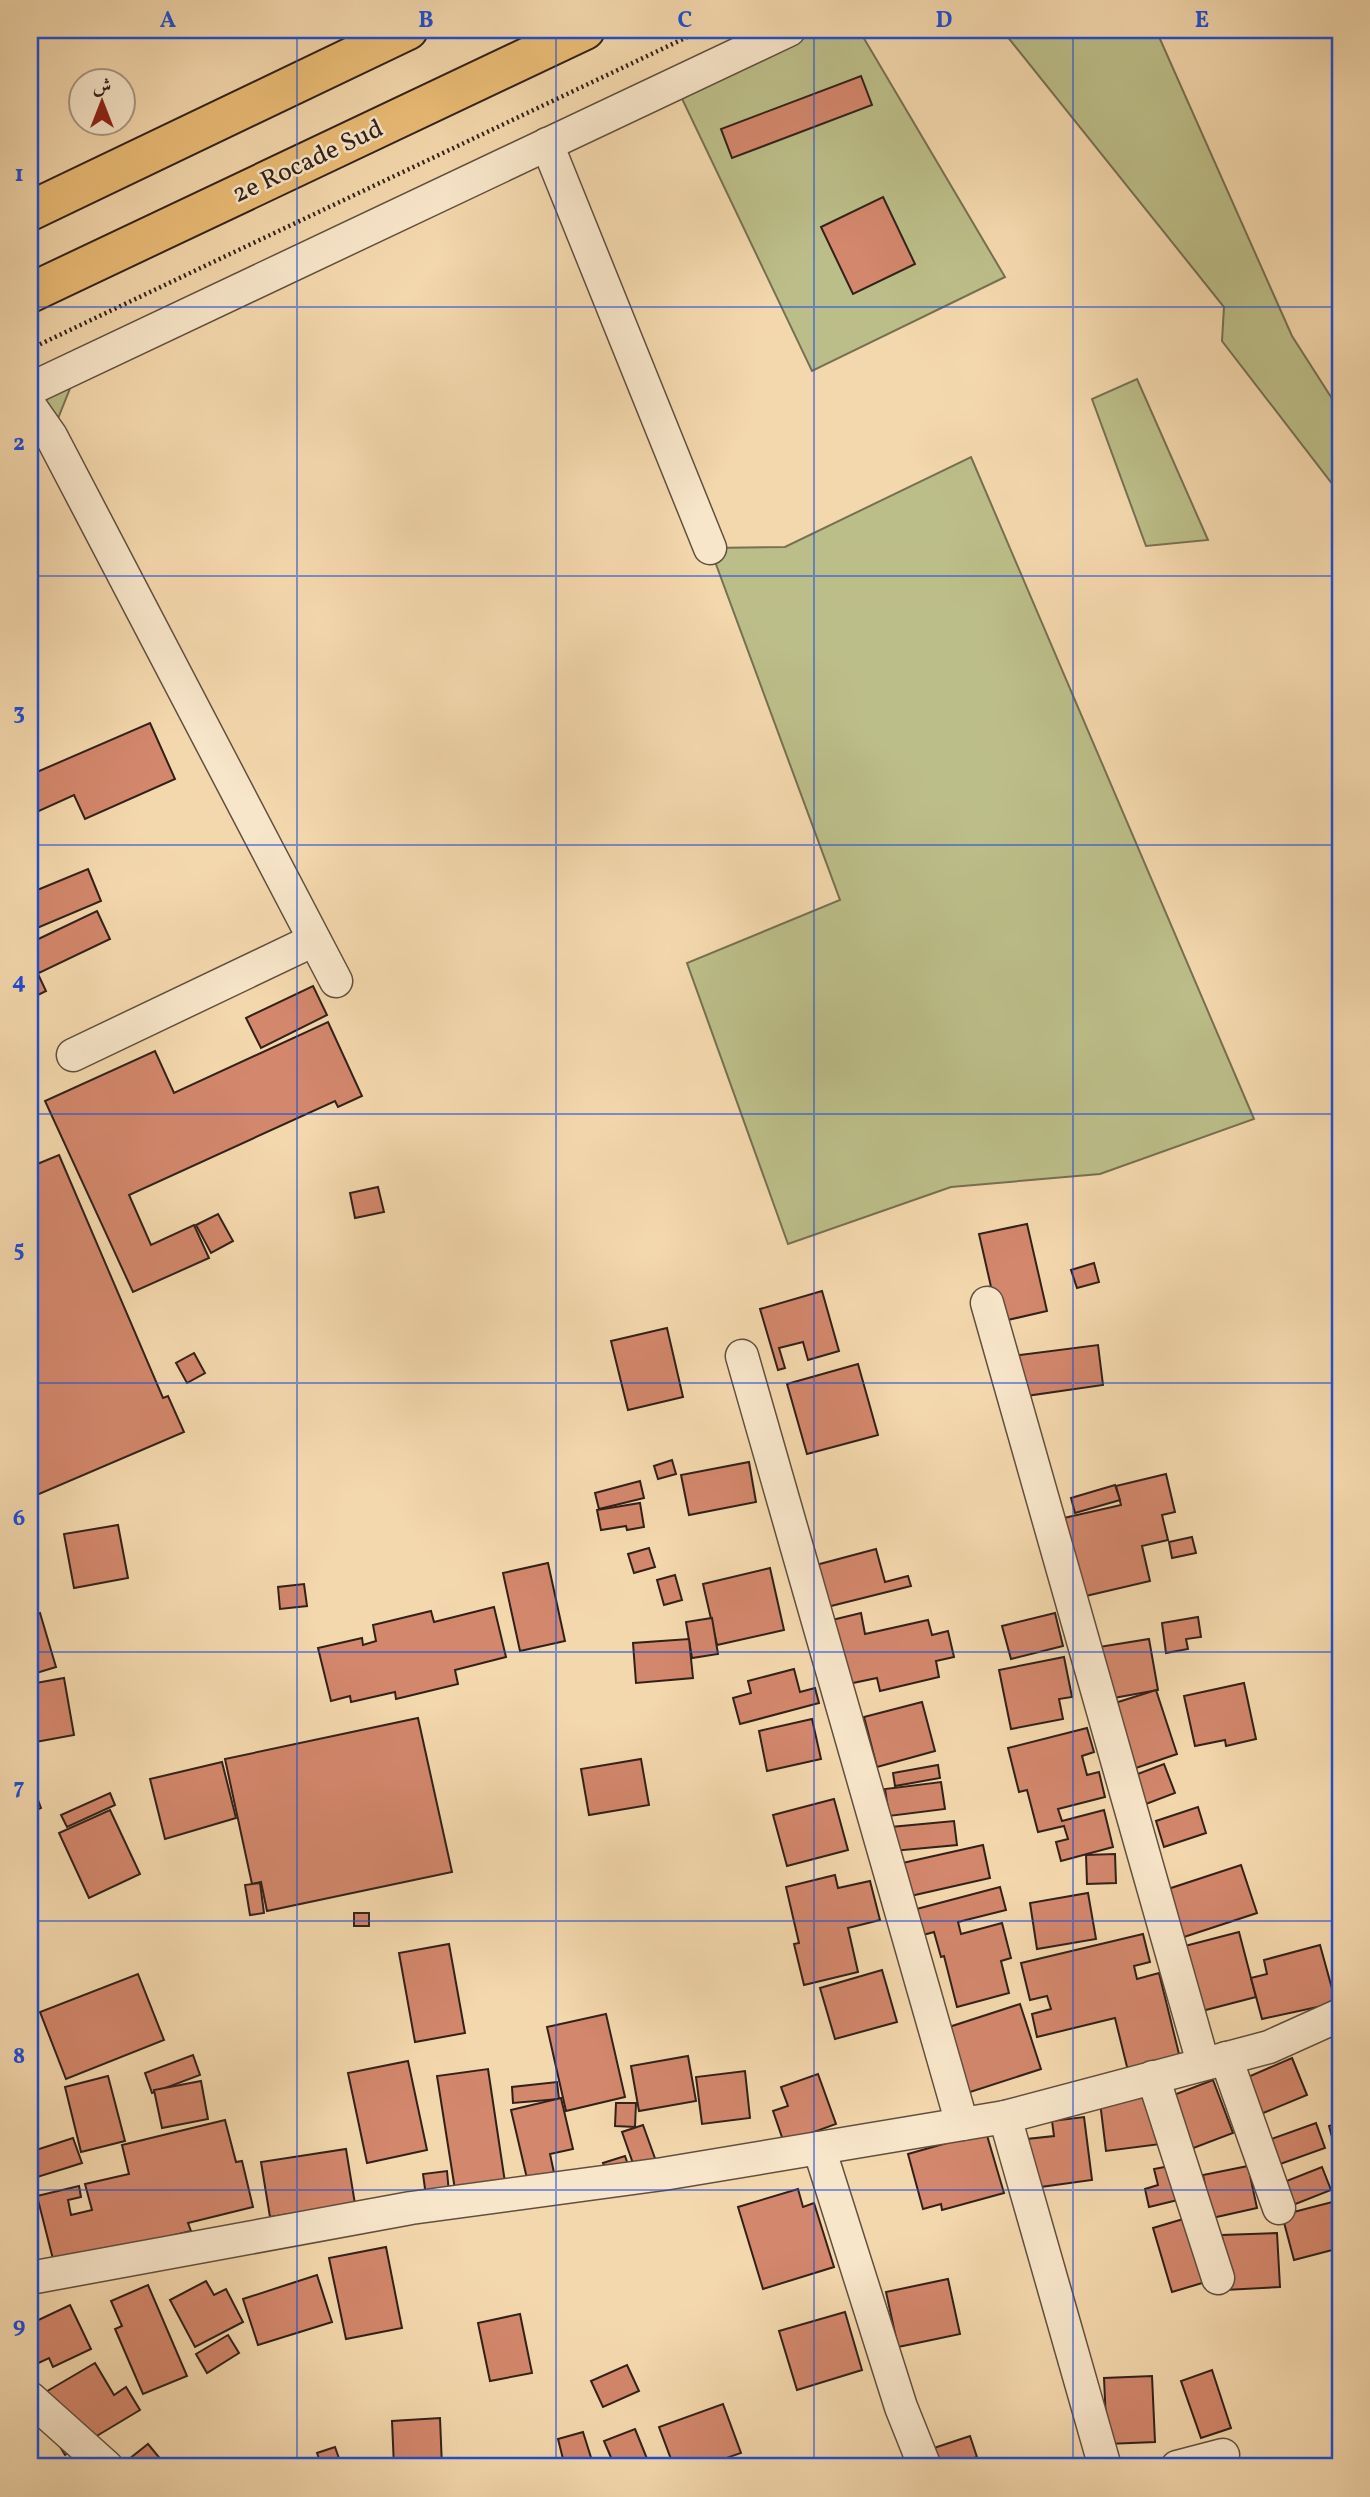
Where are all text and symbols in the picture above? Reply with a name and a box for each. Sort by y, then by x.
text: A [160,5,176,37]
text: B [418,5,434,37]
text: C [678,5,692,37]
text: D [936,5,953,37]
text: E [1195,5,1209,37]
north arrow [66,66,136,136]
text: ش [93,74,111,100]
street label: 2e Rocade Sud [227,111,389,213]
text: 1 [14,159,24,191]
text: 2 [13,428,25,460]
text: 3 [13,697,25,729]
text: 4 [12,966,26,998]
text: 5 [13,1234,25,1266]
text: 6 [13,1503,25,1535]
text: 7 [14,1772,25,1804]
text: 8 [13,2041,25,2073]
text: 9 [13,2310,25,2342]

